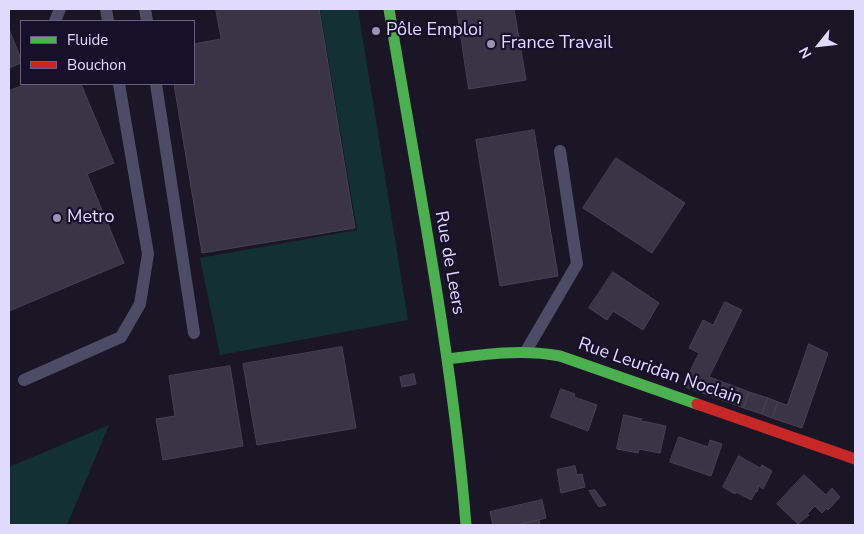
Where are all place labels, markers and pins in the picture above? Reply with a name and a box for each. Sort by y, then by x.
place label: Pôle Emploi [386,20,482,42]
marker: Pôle Emploi [370,25,382,37]
place label: France Travail [501,33,613,55]
marker: France Travail [485,38,497,50]
place label: Metro [67,207,115,229]
marker: Metro [51,212,63,224]

